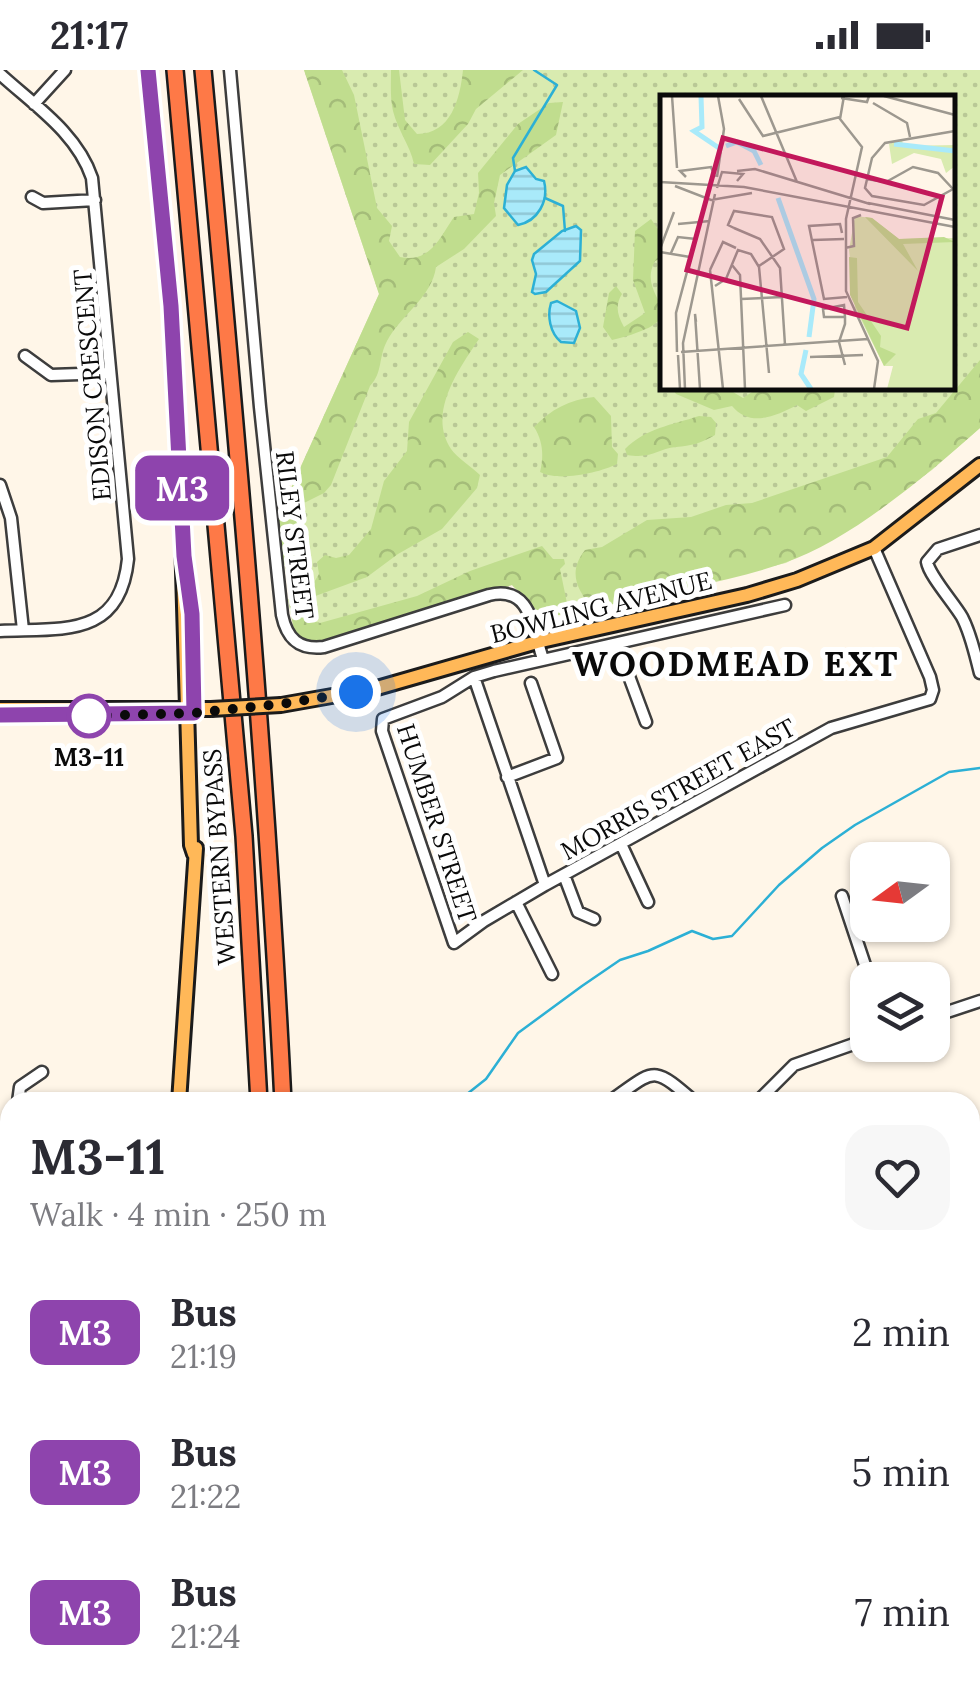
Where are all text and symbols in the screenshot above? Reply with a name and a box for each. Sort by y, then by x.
text: 21:17 [50,11,128,59]
inset map [660,95,955,390]
street label: EDISON CRESCENT [66,268,118,502]
street label: RILEY STREET [269,449,321,621]
line badge: M3 [137,456,227,520]
text: M3 [155,466,209,511]
street label: BOWLING AVENUE [487,564,715,650]
district label: WOODMEAD EXT [572,641,900,686]
your location [331,667,381,717]
marker: M3-11 [68,695,110,737]
street label: MORRIS STREET EAST [555,711,801,867]
street label: HUMBER STREET [390,719,484,927]
place label: M3-11 [54,741,124,773]
street label: WESTERN BYPASS [195,748,243,966]
north arrow [850,842,950,942]
map controls [850,842,950,1062]
button: layers [850,962,950,1062]
button: heart [845,1125,950,1230]
text: M3-11 [30,1126,165,1187]
text: Walk · 4 min · 250 m [30,1194,327,1235]
text: Bus [170,1288,237,1336]
text: 2 min [852,1308,950,1356]
text: M3 [58,1310,112,1355]
text: 21:19 [170,1336,237,1377]
text: Bus [170,1428,237,1476]
text: 5 min [852,1448,950,1496]
text: M3 [58,1450,112,1495]
text: 21:22 [170,1476,241,1517]
text: Bus [170,1568,237,1616]
text: 7 min [855,1588,950,1636]
text: M3 [58,1590,112,1635]
text: 21:24 [170,1616,241,1657]

